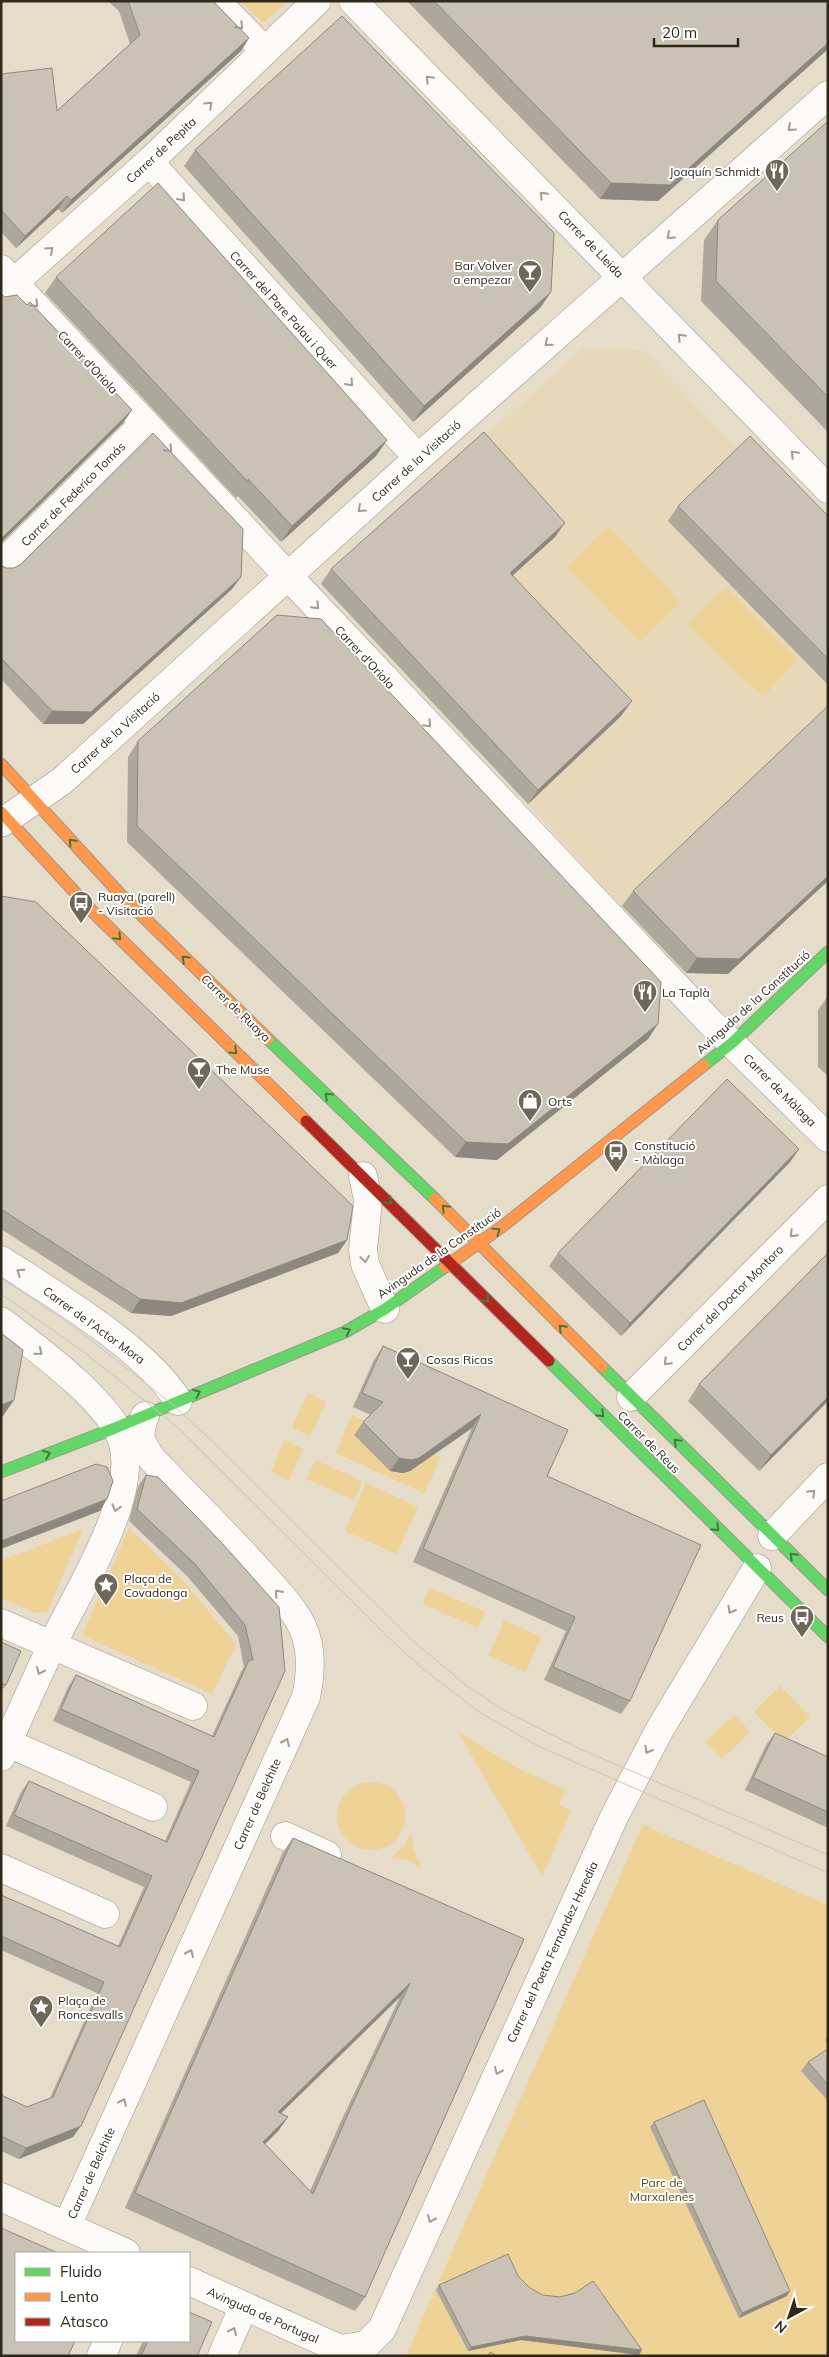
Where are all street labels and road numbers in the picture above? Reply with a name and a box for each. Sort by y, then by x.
street label: Carrer de Pepita [123,114,199,186]
street label: Carrer de Lleida [555,207,627,281]
street label: Carrer del Pare Palau i Quer [227,248,342,373]
street label: Carrer d'Oriola [55,327,121,397]
street label: Carrer de la Visitació [368,417,464,505]
street label: Carrer de Federico Tomás [18,439,128,549]
street label: Carrer d'Oriola [332,622,398,692]
street label: Carrer de la Visitació [67,689,163,777]
street label: Avinguda de la Constitució [693,947,813,1057]
street label: Carrer de Ruaya [198,971,274,1045]
street label: Carrer de Màlaga [741,1051,819,1129]
street label: Avinguda de la Constitució [374,1204,504,1302]
street label: Carrer del Doctor Montoro [674,1242,786,1354]
street label: Carrer de l'Actor Mora [40,1283,148,1367]
street label: Carrer de Reus [615,1408,683,1476]
street label: Carrer de Belchite [230,1756,284,1852]
street label: Carrer del Poeta Fernández Heredia [503,1859,601,2045]
street label: Carrer de Belchite [64,2125,118,2221]
street label: Avinguda de Portugal [205,2284,321,2346]

